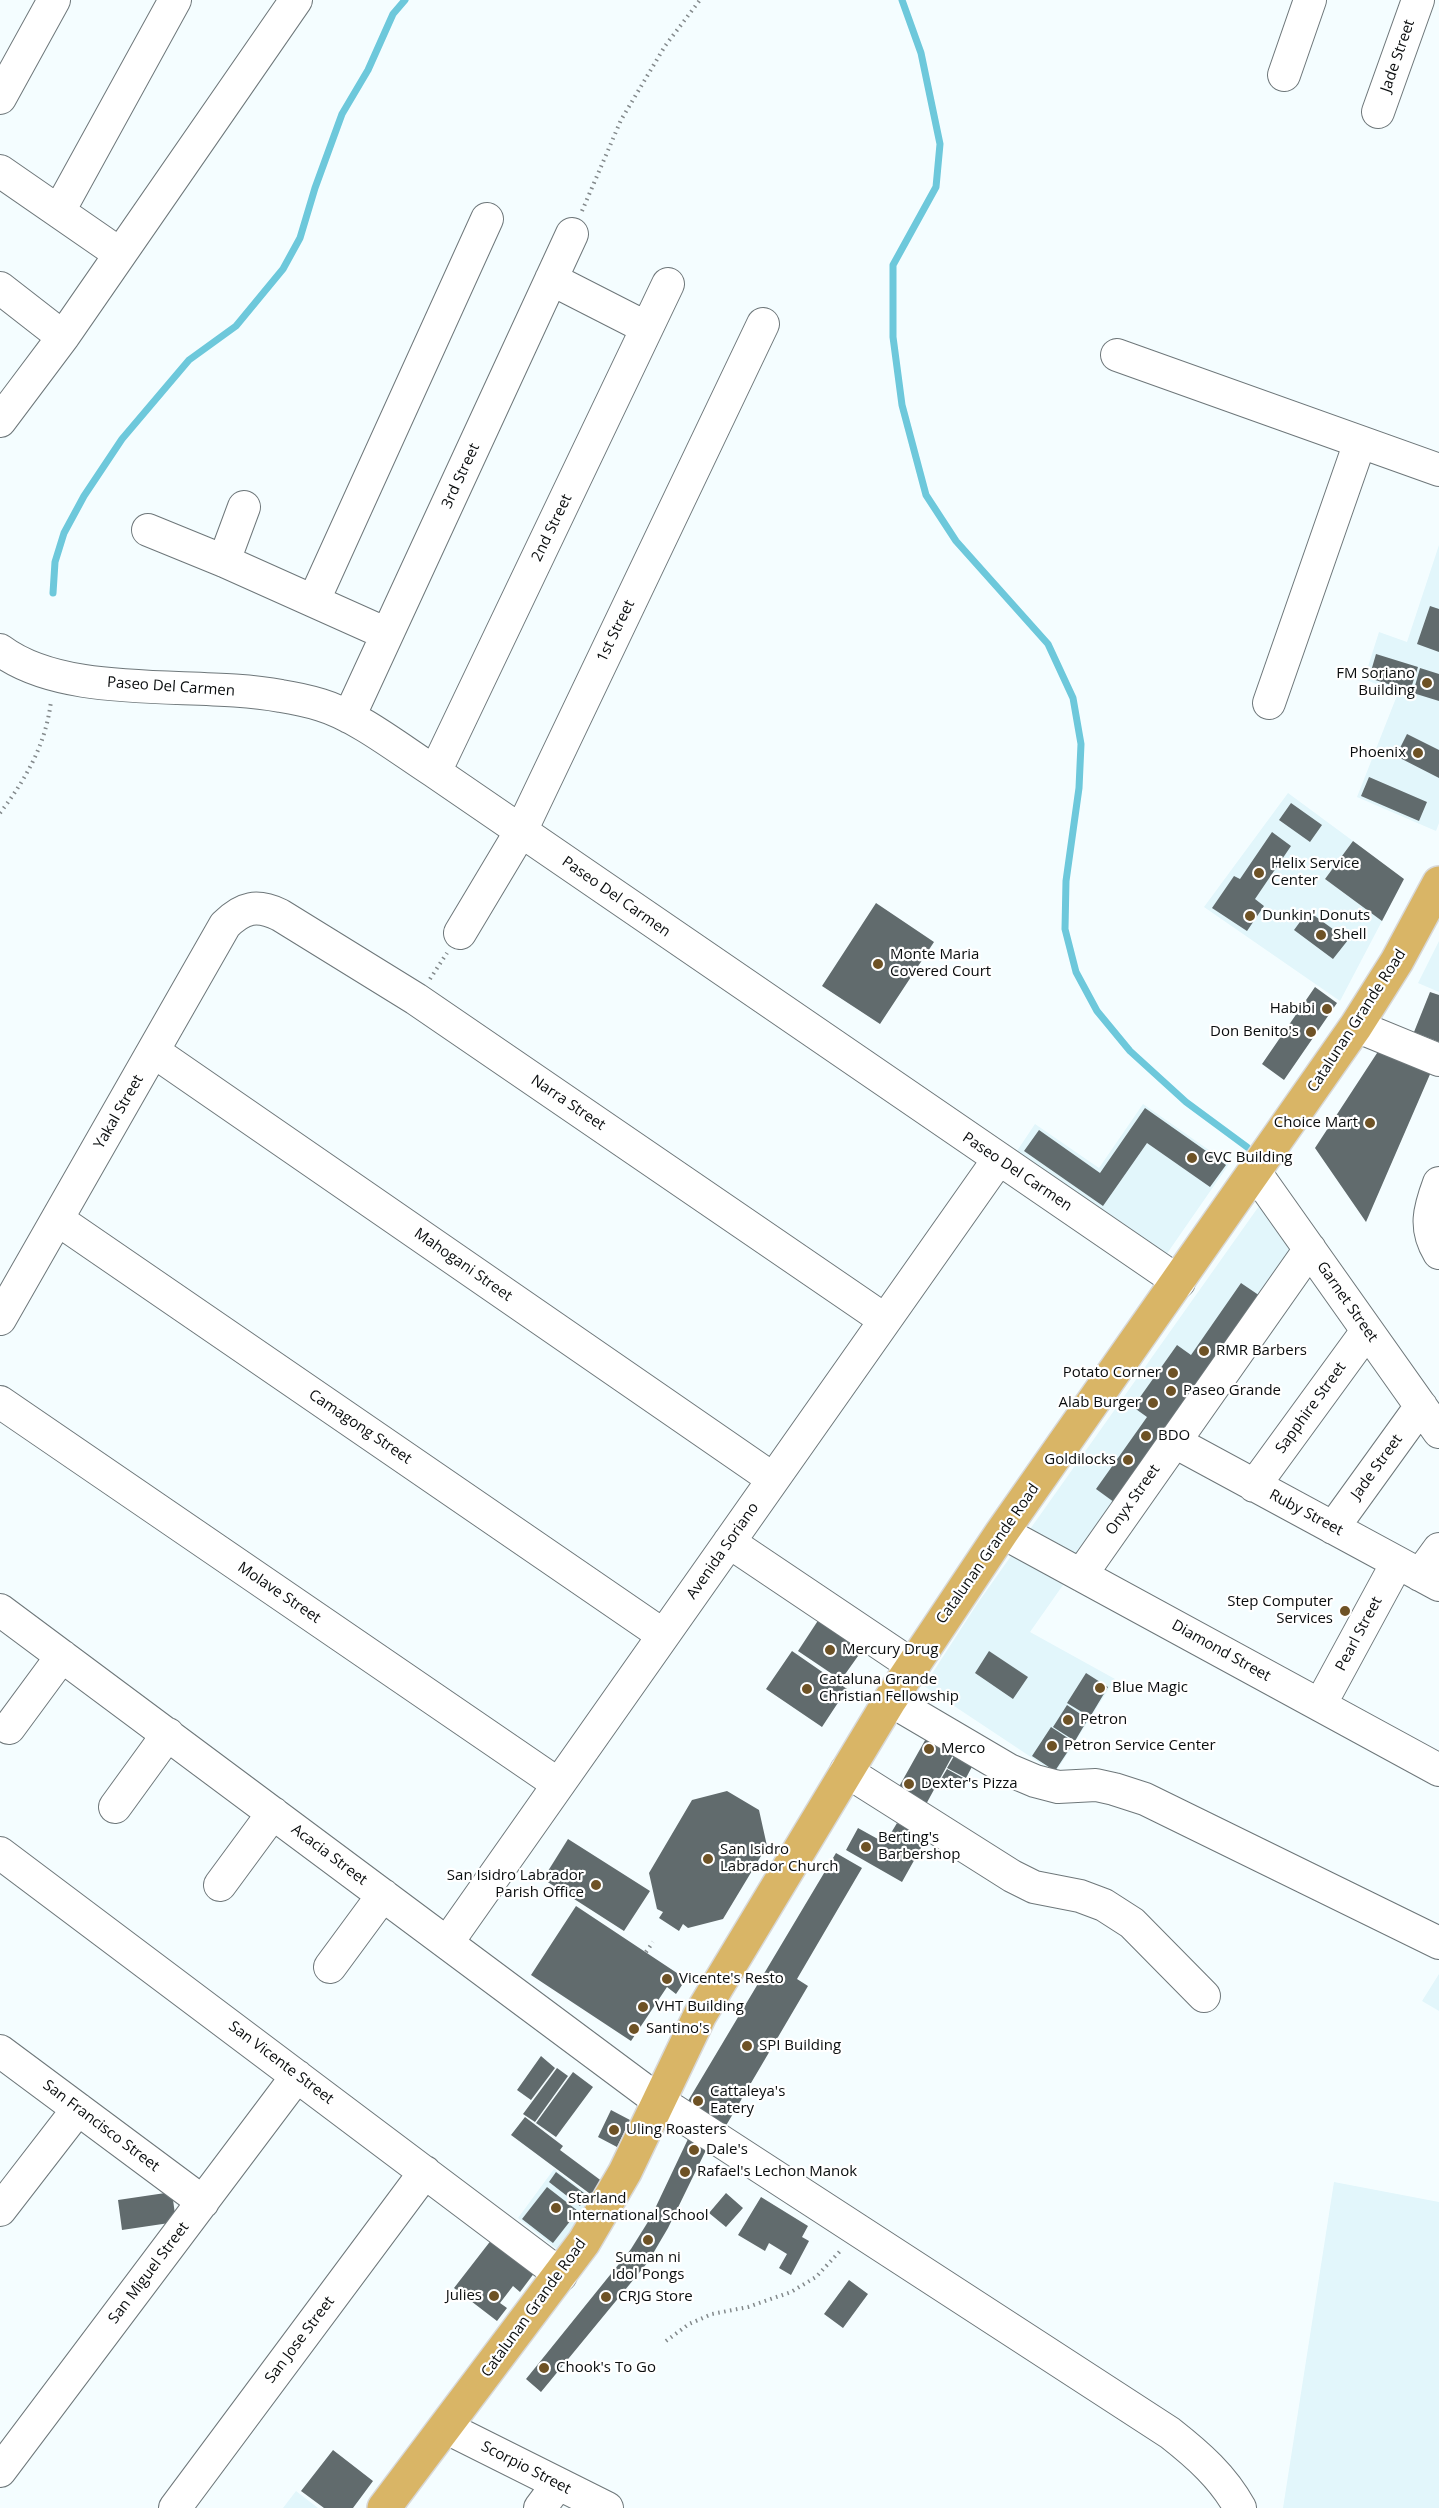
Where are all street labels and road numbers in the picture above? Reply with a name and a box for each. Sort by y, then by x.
street label: Jade Street [1377,17,1419,95]
street label: 3rd Street [438,441,484,511]
street label: 2nd Street [528,491,576,565]
street label: 1st Street [593,597,639,665]
street label: Paseo Del Carmen [106,674,236,700]
street label: Paseo Del Carmen [558,853,674,941]
street label: Catalunan Grande Road [1304,946,1410,1096]
street label: Narra Street [527,1071,609,1135]
street label: Yakal Street [91,1072,147,1152]
street label: Paseo Del Carmen [959,1129,1075,1215]
street label: Mahogani Street [411,1225,515,1305]
street label: Garnet Street [1313,1258,1381,1346]
street label: Sapphire Street [1272,1359,1350,1457]
street label: Camagong Street [305,1386,415,1468]
street label: Jade Street [1347,1431,1407,1503]
street label: Onyx Street [1102,1461,1164,1539]
street label: Catalunan Grande Road [933,1480,1043,1628]
street label: Ruby Street [1266,1486,1346,1540]
street label: Avenida Soriano [683,1499,763,1603]
street label: Molave Street [234,1559,324,1627]
street label: Pearl Street [1332,1594,1386,1674]
street label: Diamond Street [1168,1616,1274,1686]
street label: Acacia Street [288,1821,370,1889]
street label: San Vicente Street [225,2018,337,2108]
street label: San Francisco Street [39,2076,163,2176]
street label: San Miguel Street [105,2219,193,2327]
street label: Catalunan Grande Road [478,2235,590,2381]
street label: San Jose Street [261,2293,339,2387]
street label: Scorpio Street [478,2438,574,2498]

